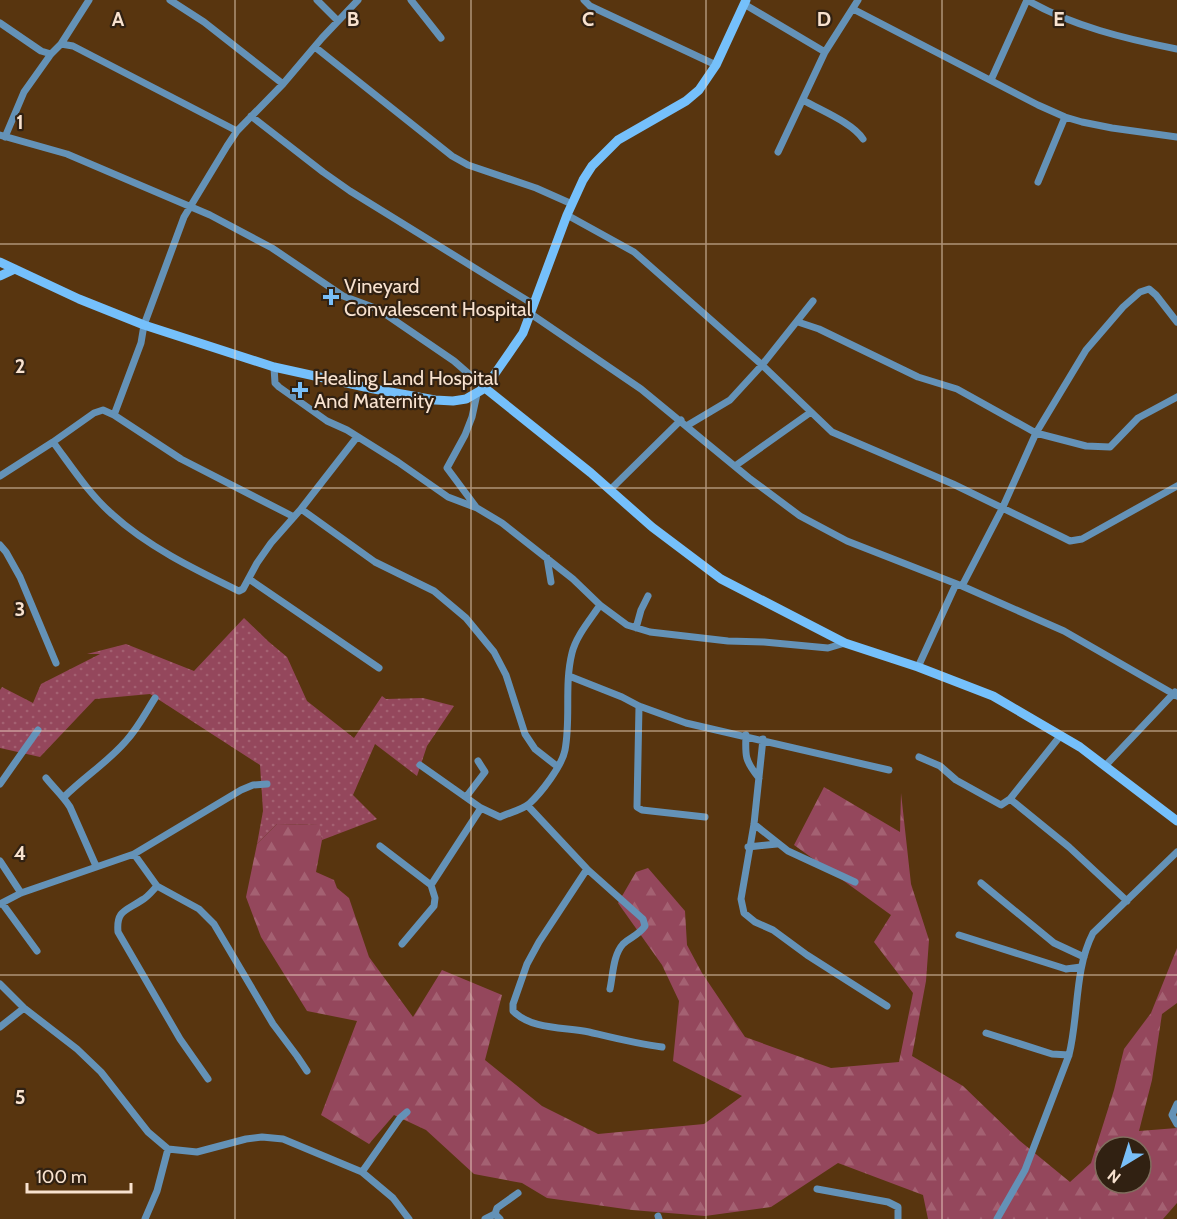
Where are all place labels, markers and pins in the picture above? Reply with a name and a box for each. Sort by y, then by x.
place label: Vineyard Convalescent Hospital [344,274,532,321]
marker: Vineyard Convalescent Hospital [322,288,340,306]
place label: Healing Land Hospital And Maternity [314,366,499,413]
marker: Healing Land Hospital And Maternity [291,381,309,399]

